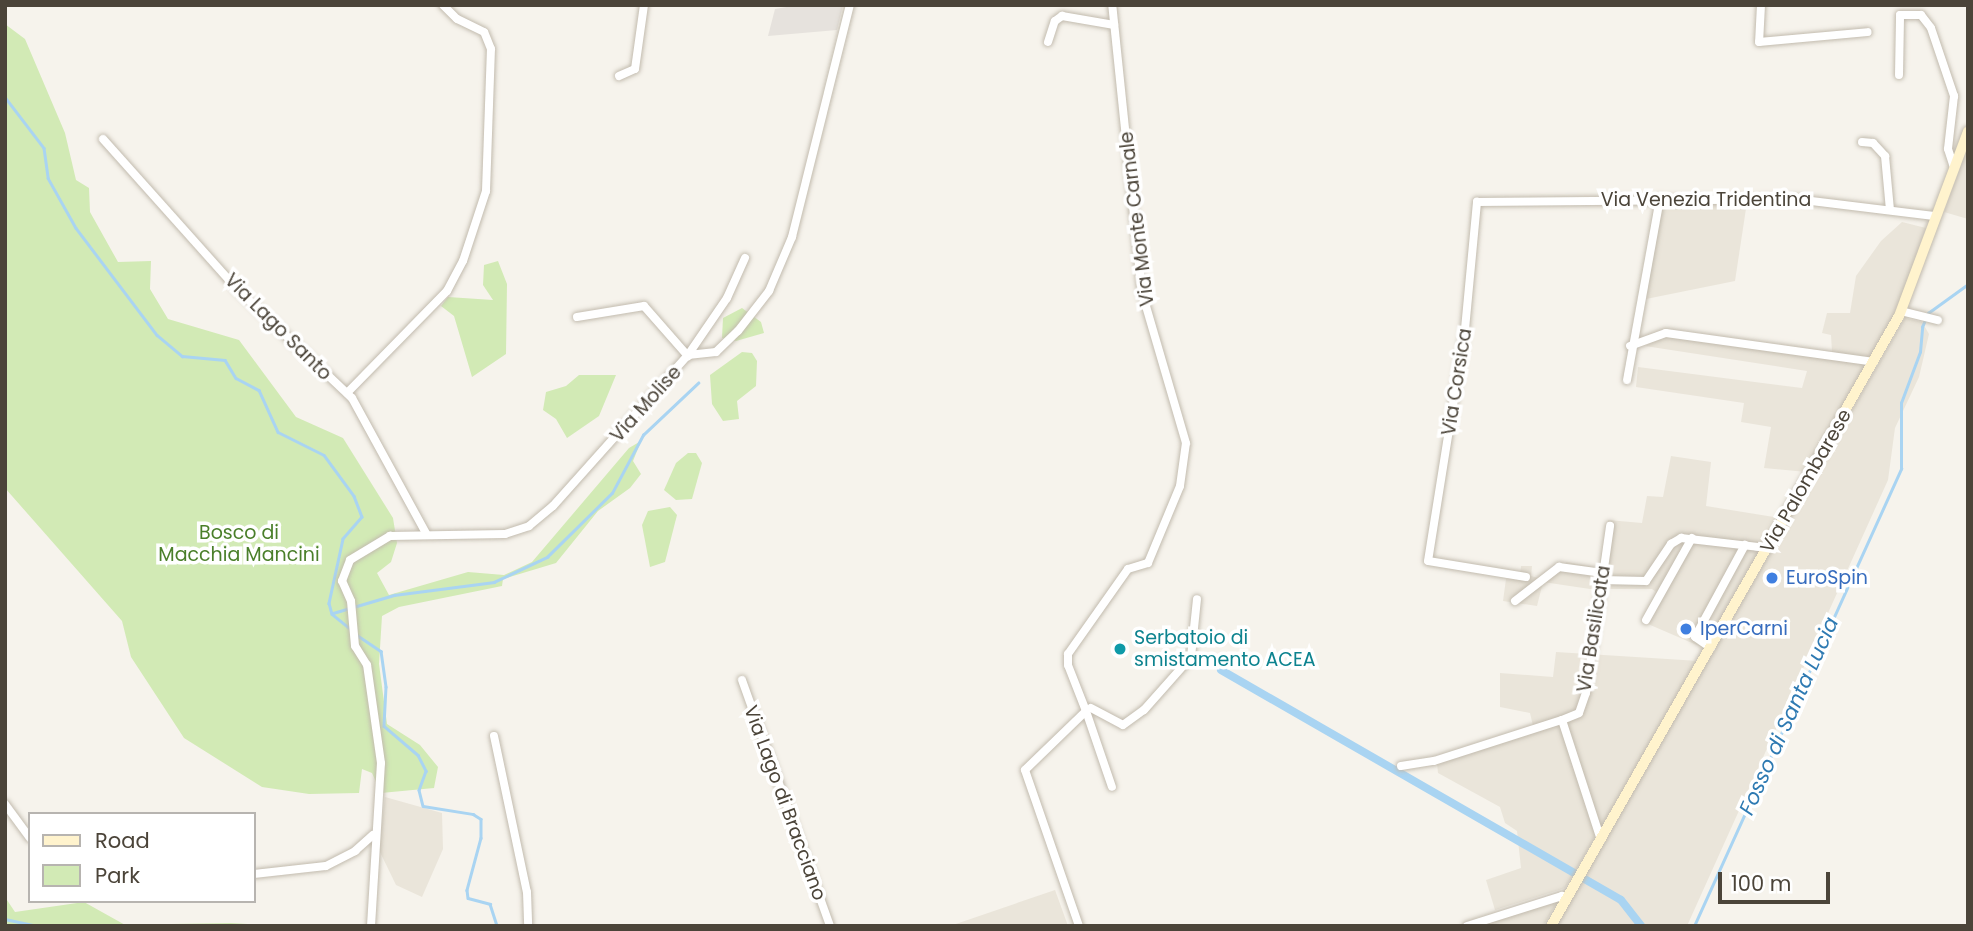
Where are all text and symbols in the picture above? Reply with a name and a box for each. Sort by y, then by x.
street label: Via Monte Carnale [1115,130,1159,308]
street label: Via Venezia Tridentina [1601,189,1811,211]
street label: Via Lago Santo [220,269,336,385]
street label: Via Corsica [1437,327,1477,437]
street label: Via Molise [606,361,686,447]
street label: Via Palombarese [1756,405,1856,557]
park label: Bosco di Macchia Mancini [158,522,320,566]
street label: Via Basilicata [1573,564,1615,694]
place label: EuroSpin [1786,567,1868,589]
marker: EuroSpin [1764,570,1780,586]
water label: Fosso di Santa Lucia [1734,613,1844,819]
place label: IperCarni [1700,618,1788,640]
marker: IperCarni [1678,621,1694,637]
place label: Serbatoio di smistamento ACEA [1134,627,1316,671]
marker: Serbatoio di smistamento ACEA [1112,641,1128,657]
street label: Via Lago di Bracciano [739,702,831,904]
legend [28,812,256,903]
text: Road [95,826,150,855]
scale bar [1721,858,1833,902]
text: Park [95,861,140,890]
text: 100 m [1731,869,1791,898]

